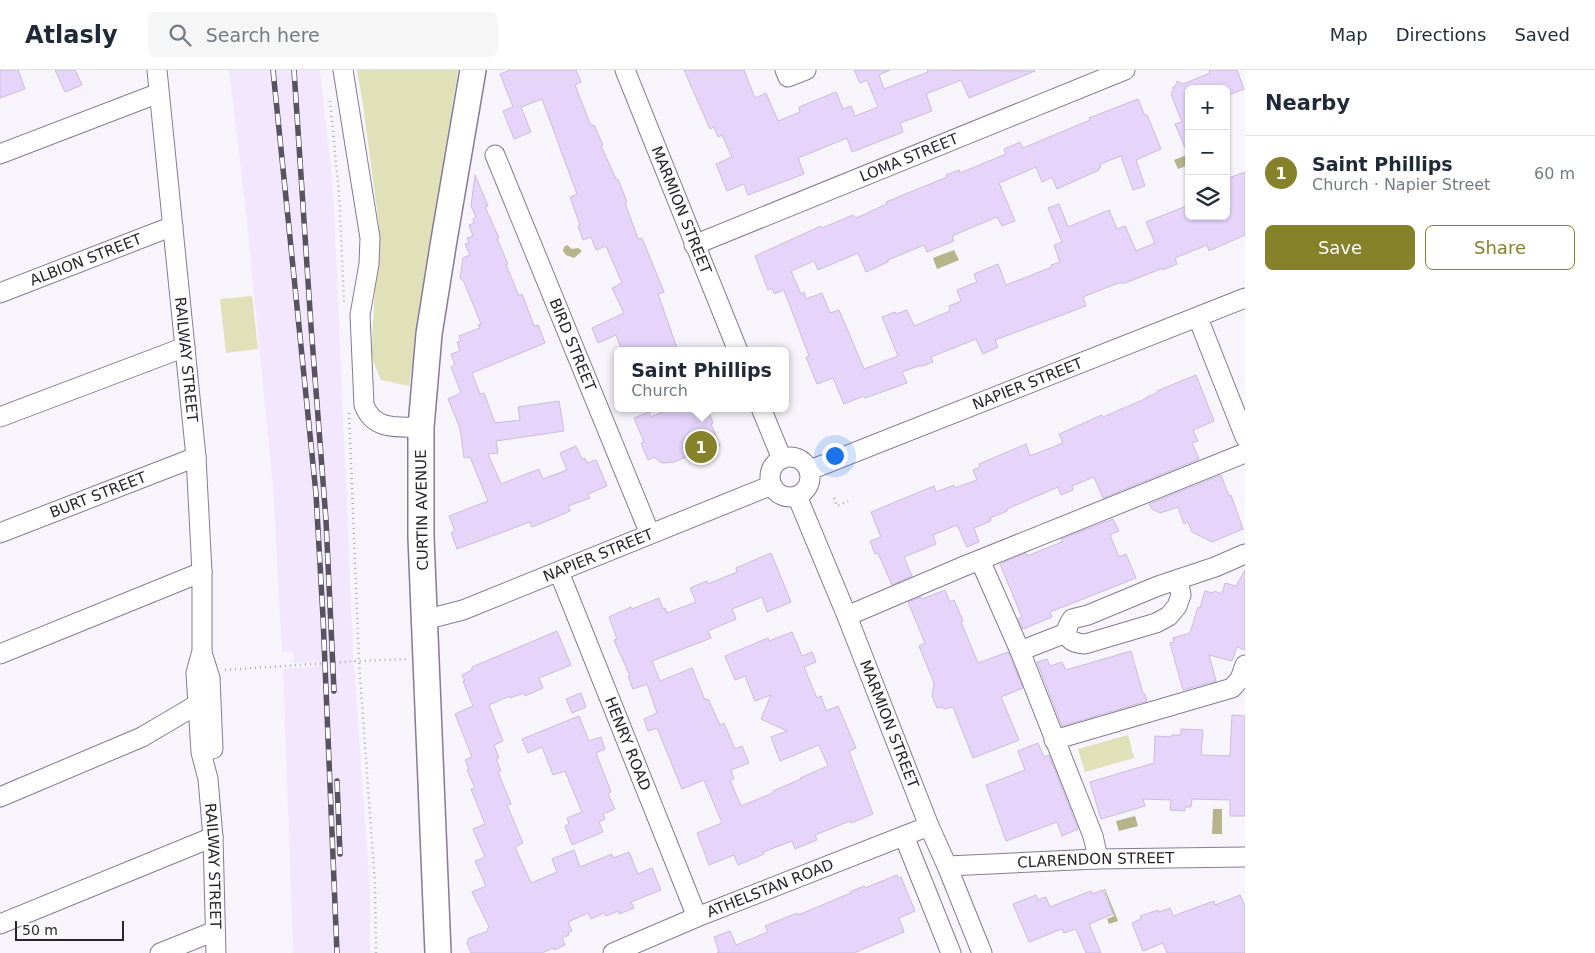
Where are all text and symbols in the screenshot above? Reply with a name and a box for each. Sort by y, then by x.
search box [148,12,498,57]
text: Atlasly [25,21,118,49]
icon: search [166,21,194,49]
text: Search here [206,24,320,46]
text: Map [1330,24,1368,45]
text: Directions [1396,24,1486,45]
text: Saved [1514,24,1570,45]
map controls [1185,85,1230,220]
button: + [1185,85,1230,130]
text: Nearby [1265,91,1350,115]
street label: LOMA STREET [857,129,962,186]
button: − [1185,130,1230,175]
street label: MARMION STREET [648,144,715,277]
text: Saint Phillips [1312,153,1453,175]
text: 1 [1275,164,1287,183]
text: 60 m [1534,164,1575,183]
button: layers [1185,175,1230,220]
text: Church · Napier Street [1312,175,1490,194]
button: Save [1265,225,1415,270]
button: Share [1425,225,1575,270]
street label: ALBION STREET [27,230,145,290]
street label: RAILWAY STREET [171,296,202,424]
street label: BIRD STREET [546,296,600,395]
popup [614,347,789,412]
street label: NAPIER STREET [970,354,1086,414]
text: Saint Phillips [631,359,772,381]
text: Church [631,381,688,400]
pin: 1 [685,428,717,466]
your location [822,443,848,469]
street label: CURTIN AVENUE [412,449,432,571]
street label: BURT STREET [47,468,149,522]
street label: NAPIER STREET [541,525,656,586]
street label: MARMION STREET [856,657,923,792]
street label: HENRY ROAD [601,694,654,793]
street label: RAILWAY STREET [201,802,224,930]
street label: CLARENDON STREET [1017,849,1175,872]
street label: ATHELSTAN ROAD [704,855,836,921]
scale bar [15,918,124,941]
text: 50 m [22,922,58,938]

